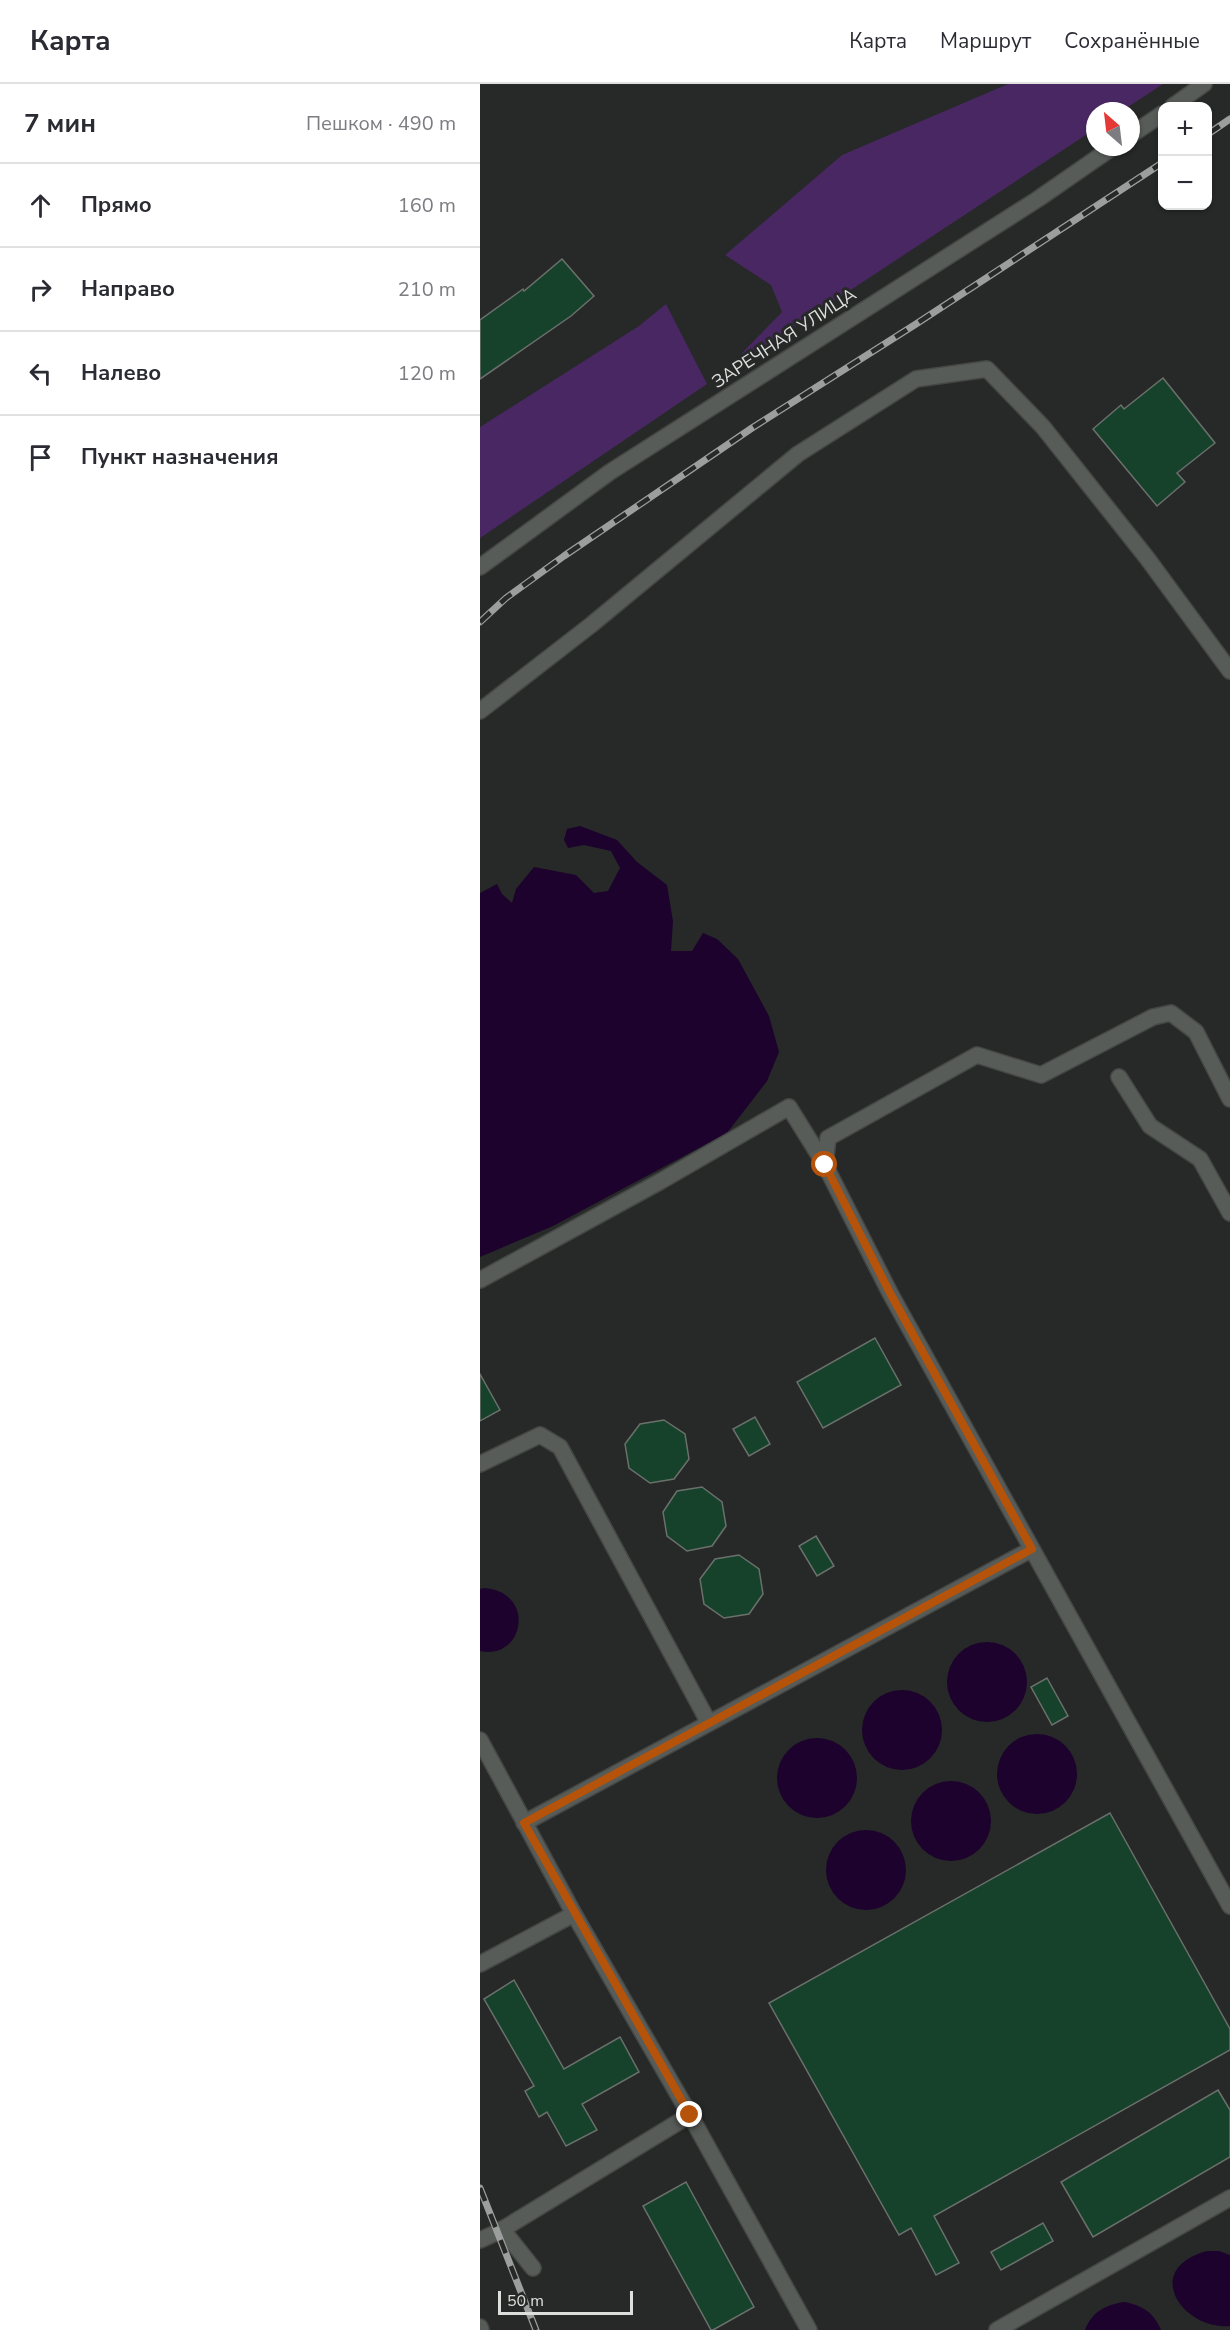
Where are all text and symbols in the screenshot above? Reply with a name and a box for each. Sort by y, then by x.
text: Карта [30,22,111,60]
text: Карта [849,27,907,55]
text: Маршрут [940,27,1031,55]
text: Сохранённые [1064,27,1200,55]
north arrow [1086,102,1140,156]
map controls [1158,102,1212,210]
button: + [1158,102,1212,156]
text: 7 мин [24,106,96,141]
text: Пешком · 490 m [306,110,456,137]
button: − [1158,156,1212,210]
icon: ahead [24,189,57,222]
text: Прямо [81,190,152,220]
text: 160 m [398,192,456,219]
icon: right [24,273,57,306]
text: Направо [81,274,175,304]
text: 210 m [398,276,456,303]
street label: ЗАРЕЧНАЯ УЛИЦА [707,282,861,394]
icon: left [24,357,57,390]
text: Налево [81,358,161,388]
text: 120 m [398,360,456,387]
icon: arrive [24,441,57,474]
text: Пункт назначения [81,442,279,472]
route start [811,1151,837,1177]
route end [676,2101,702,2127]
scale bar [498,2288,633,2316]
text: 50 m [507,2290,544,2312]

